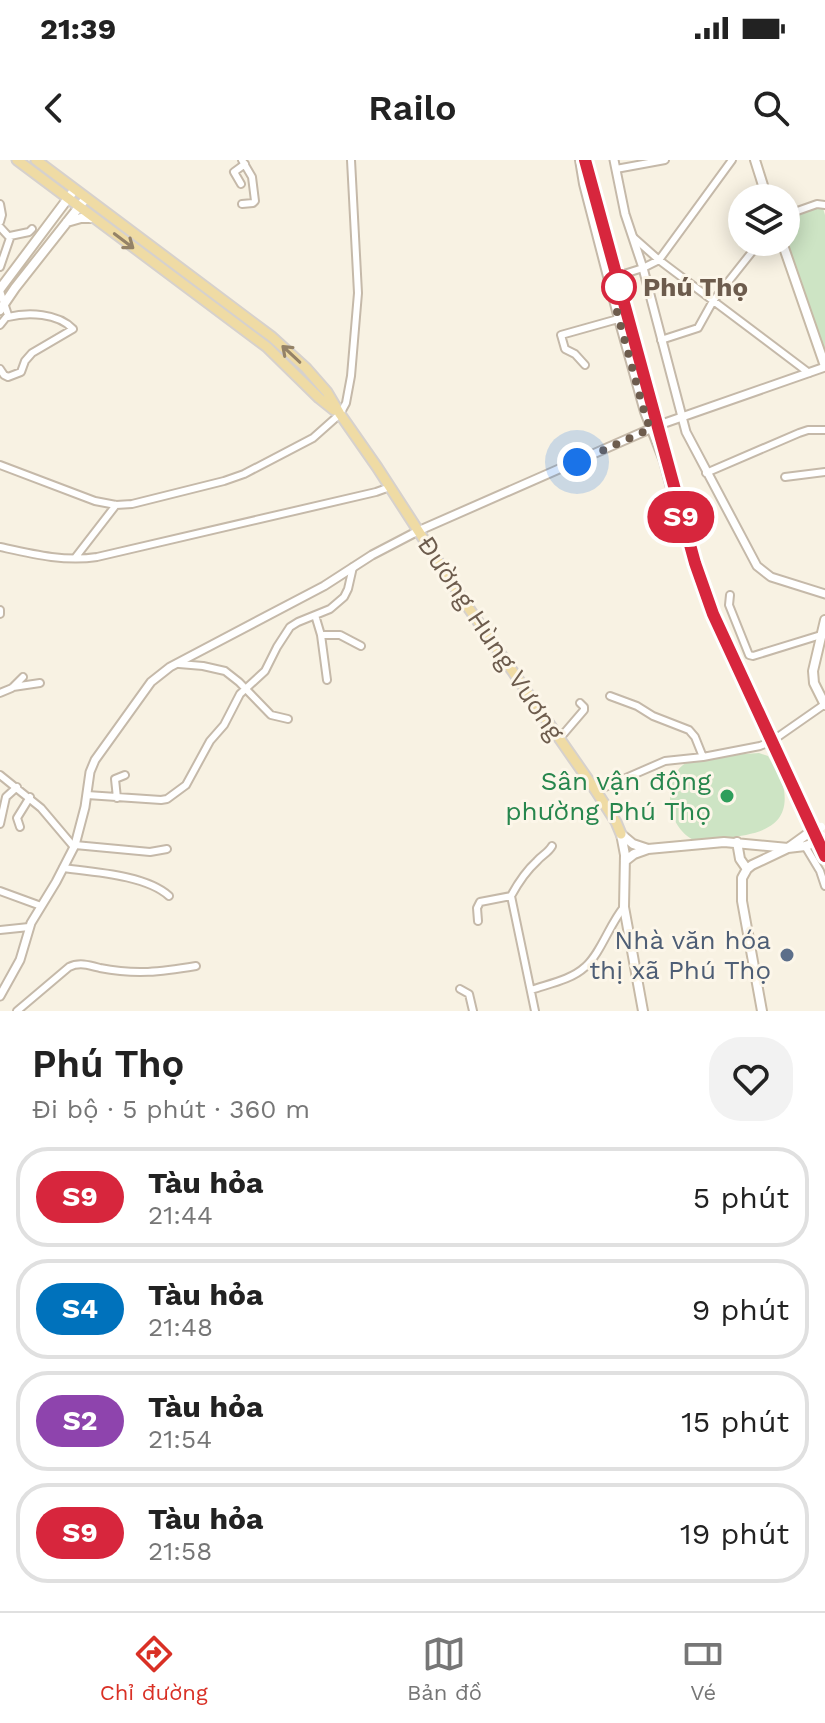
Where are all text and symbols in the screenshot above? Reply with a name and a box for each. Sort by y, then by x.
text: 21:39 [40,11,116,46]
icon: back [32,86,76,130]
icon: search [749,86,793,130]
text: Railo [368,87,457,129]
map controls [728,184,800,256]
button: layers [728,184,800,256]
one-way arrow [113,232,134,249]
marker: Phú Thọ [602,270,636,304]
place label: Phú Thọ [643,272,748,302]
one-way arrow [281,344,301,363]
your location [557,442,597,482]
line badge: S9 [645,491,717,543]
text: S9 [663,500,699,533]
street label: Đường Hùng Vương [411,530,571,746]
place label: Sân vận động phường Phú Thọ [505,766,711,826]
marker: Sân vận động phường Phú Thọ [718,787,736,805]
place label: Nhà văn hóa thị xã Phú Thọ [589,925,771,985]
marker: Nhà văn hóa thị xã Phú Thọ [778,946,796,964]
button: heart [709,1037,793,1121]
text: Phú Thọ [32,1042,184,1086]
text: Đi bộ · 5 phút · 360 m [32,1094,310,1124]
text: Tàu hỏa [148,1165,263,1200]
text: S9 [62,1180,98,1213]
text: 5 phút [693,1180,789,1215]
text: 21:44 [148,1200,213,1230]
text: Tàu hỏa [148,1277,263,1312]
text: S4 [62,1292,98,1325]
text: 9 phút [692,1292,789,1327]
text: 21:48 [148,1312,213,1342]
text: Tàu hỏa [148,1389,263,1424]
text: S2 [63,1404,97,1437]
text: 15 phút [681,1404,789,1439]
text: 21:54 [148,1424,212,1454]
text: Tàu hỏa [148,1501,263,1536]
text: S9 [62,1516,98,1549]
text: 19 phút [680,1516,789,1551]
text: 21:58 [148,1536,212,1566]
tab: Chỉ đường [100,1632,208,1705]
tab: Bản đồ [407,1632,482,1705]
tab: Vé [681,1632,725,1705]

